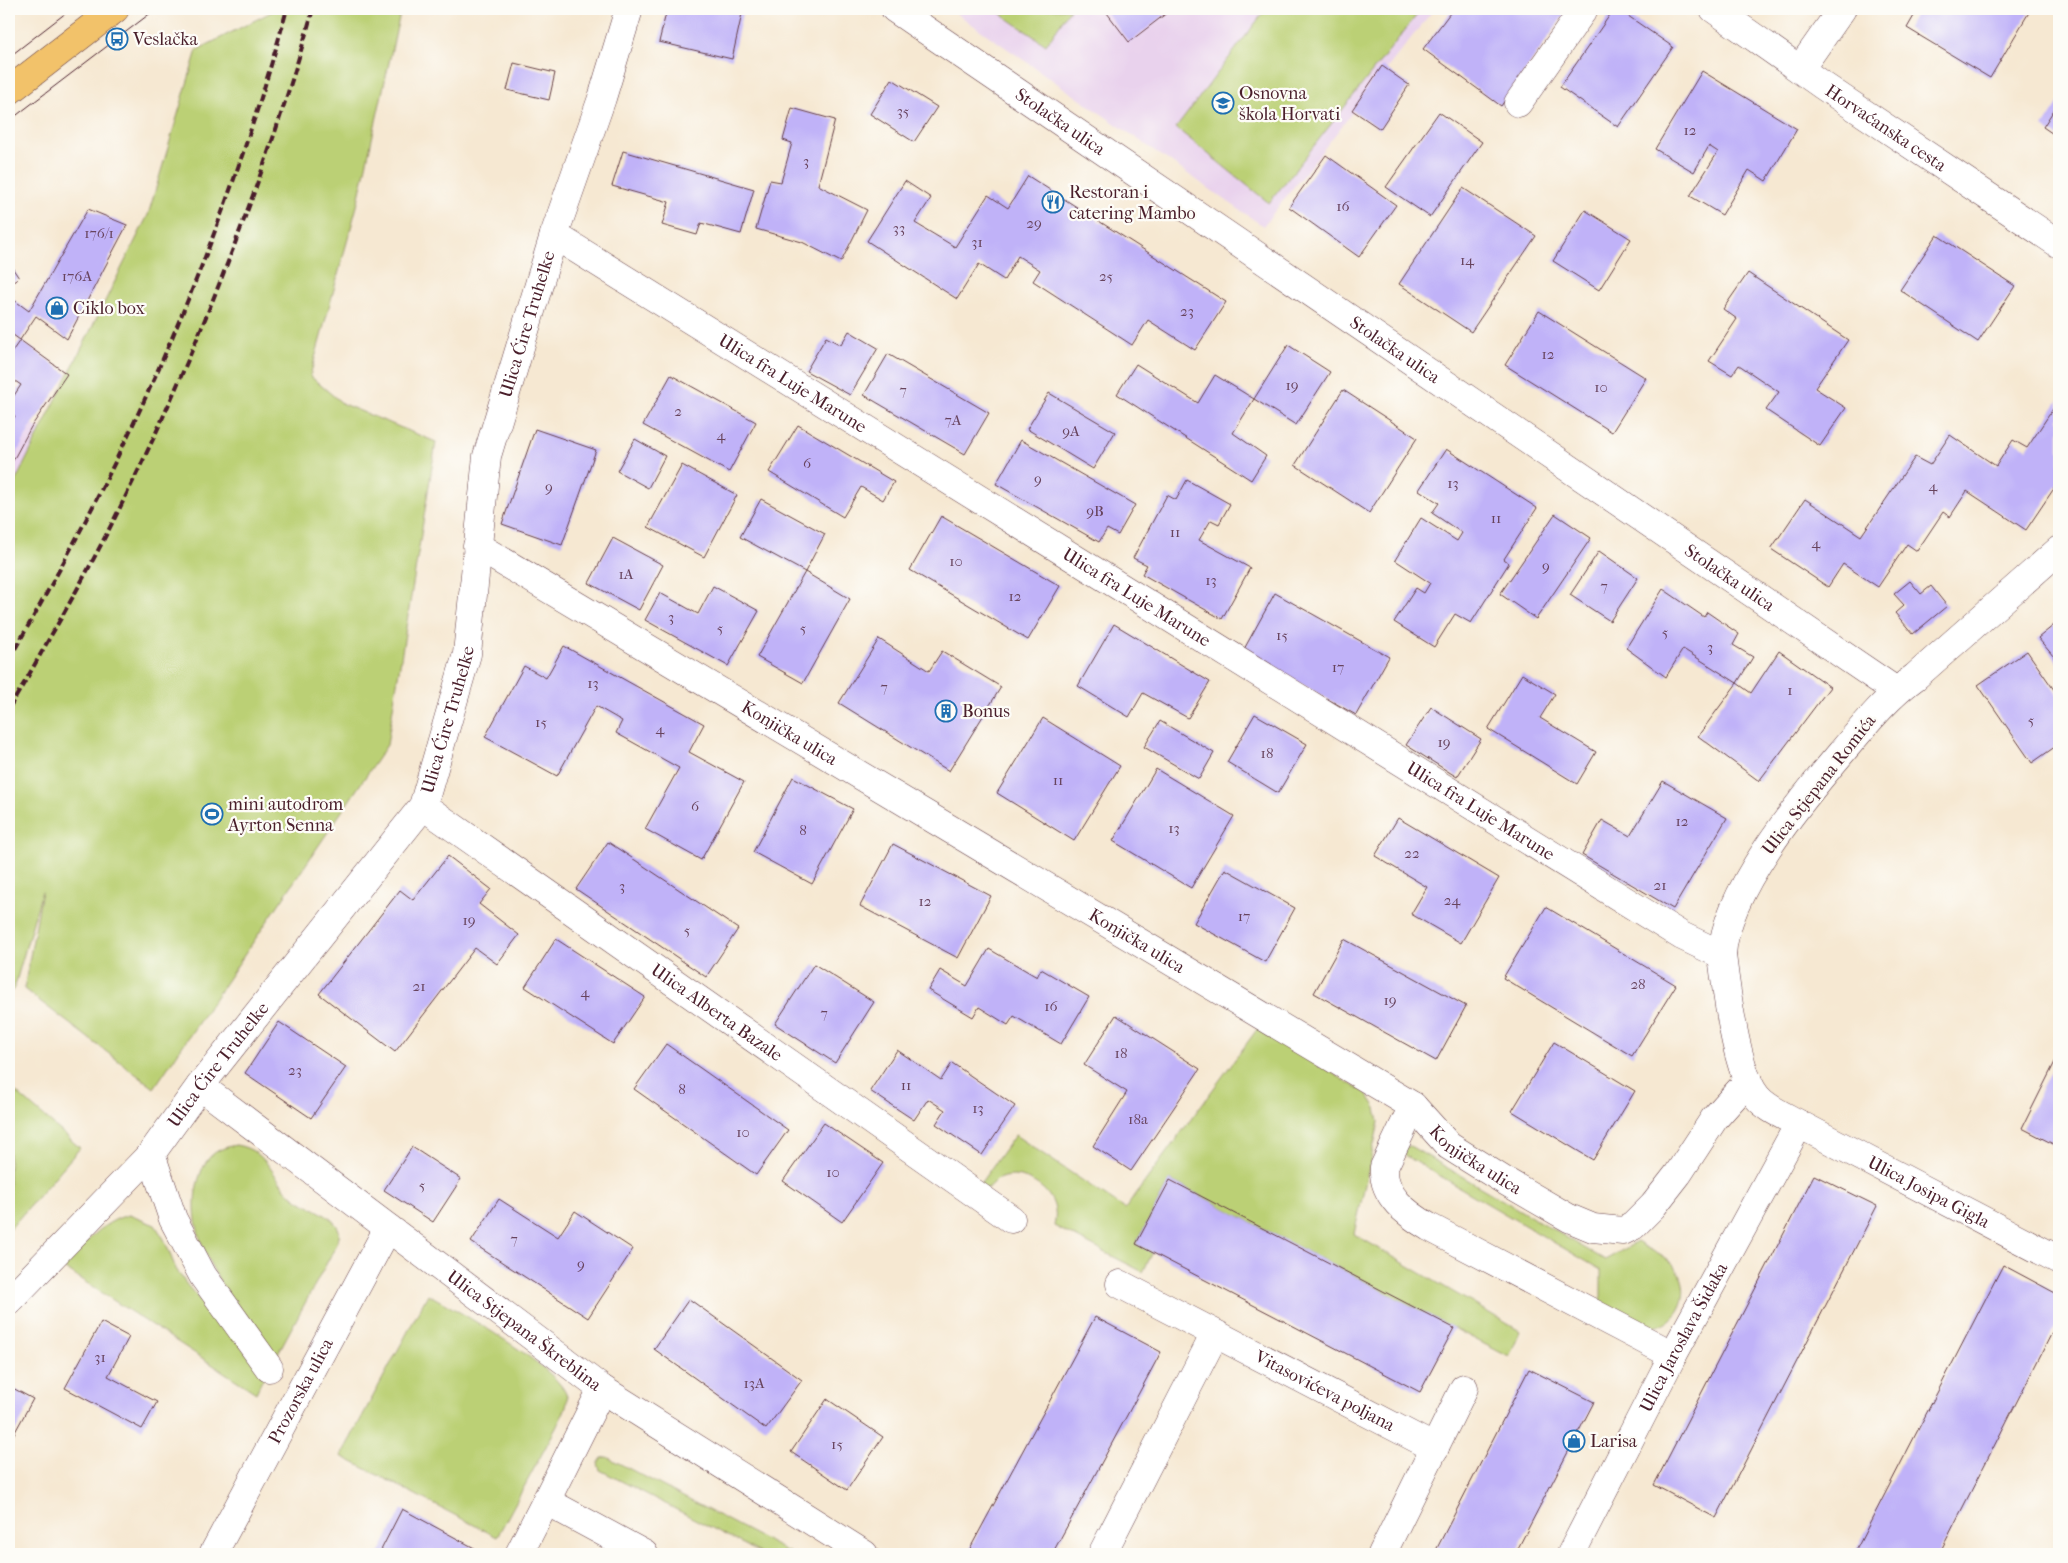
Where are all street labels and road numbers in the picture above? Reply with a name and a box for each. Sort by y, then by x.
street label: Horvaćanska cesta [1822,80,1951,176]
street label: Stolačka ulica [1011,84,1110,160]
street label: Ulica Ćire Truhelke [495,248,559,400]
street label: Stolačka ulica [1346,312,1444,388]
street label: Ulica fra Luje Marune [715,329,871,437]
street label: Stolačka ulica [1681,540,1779,616]
street label: Ulica fra Luje Marune [1059,543,1215,651]
street label: Ulica Ćire Truhelke [417,645,478,796]
street label: Konjička ulica [738,696,842,770]
street label: Ulica Stjepana Romića [1758,710,1881,859]
street label: Ulica fra Luje Marune [1403,757,1559,865]
street label: Konjička ulica [1085,904,1189,978]
street label: Ulica Alberta Bazale [647,959,787,1066]
street label: Ulica Ćire Truhelke [163,998,273,1131]
street label: Konjička ulica [1425,1121,1526,1199]
street label: Ulica Josipa Gigla [1864,1151,1994,1233]
street label: Ulica Jaroslava Šidaka [1635,1258,1732,1416]
street label: Ulica Stjepana Škreblina [443,1265,606,1396]
street label: Prozorska ulica [264,1334,338,1447]
street label: Vitasovićeva poljana [1251,1345,1399,1436]

